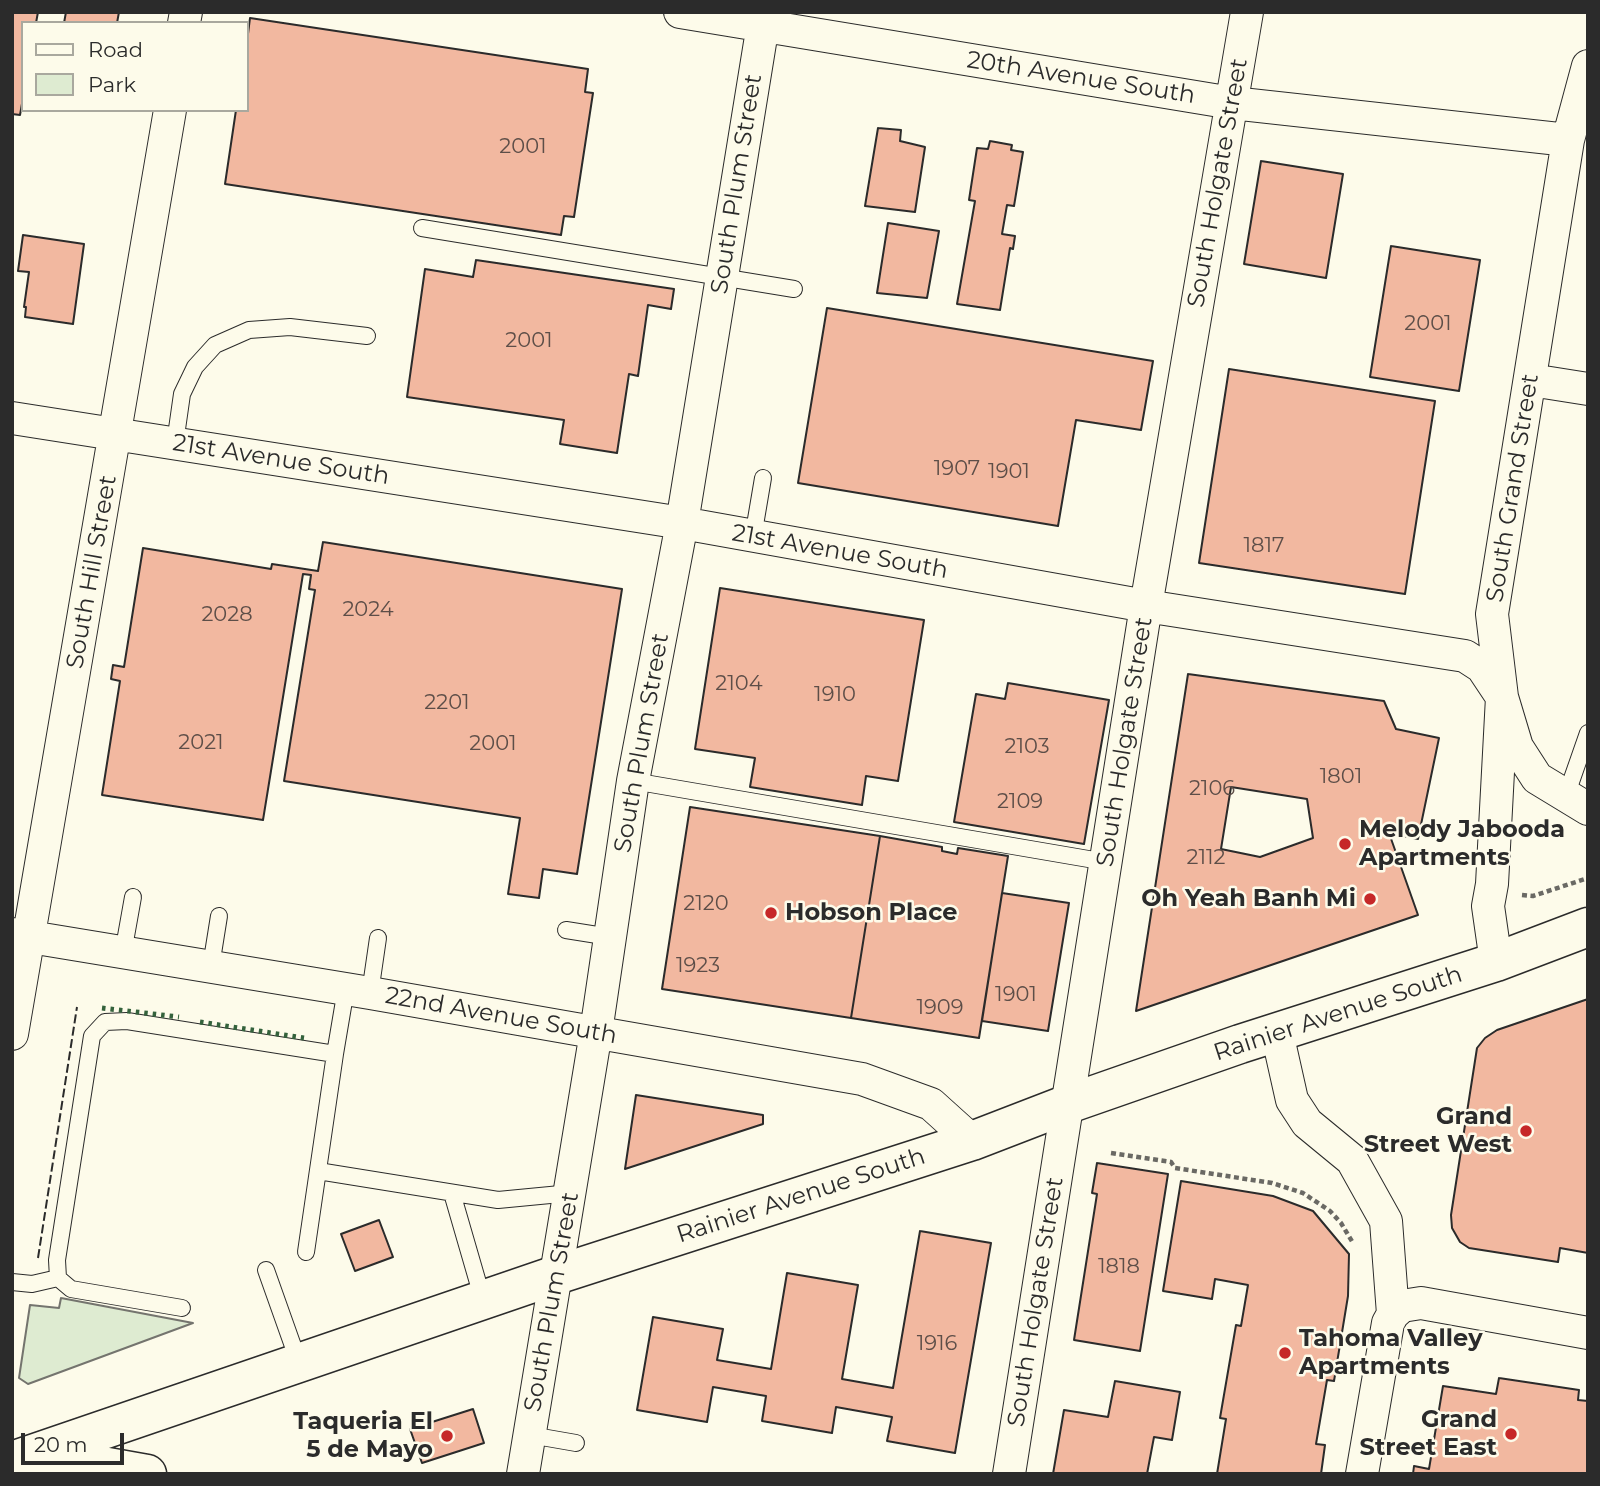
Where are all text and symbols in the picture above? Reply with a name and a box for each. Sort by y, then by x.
legend [21,21,248,112]
text: Road [88,37,143,62]
street label: 20th Avenue South [965,46,1197,110]
street label: South Holgate Street [1182,56,1254,310]
text: Park [88,72,136,97]
street label: South Plum Street [705,72,769,296]
house number: 2001 [499,134,547,160]
house number: 2001 [1404,311,1452,337]
house number: 2001 [505,328,553,354]
street label: South Grand Street [1481,372,1545,604]
street label: 21st Avenue South [171,429,391,491]
house number: 1907 [934,456,980,482]
house number: 1901 [988,459,1030,485]
street label: South Hill Street [61,473,123,671]
street label: 21st Avenue South [730,519,950,585]
house number: 1817 [1244,533,1284,559]
house number: 2024 [342,597,394,623]
house number: 2028 [201,602,253,628]
street label: South Holgate Street [1091,615,1159,869]
street label: South Plum Street [609,631,675,855]
house number: 2104 [715,671,763,697]
house number: 1910 [814,682,856,708]
house number: 2201 [424,690,470,716]
house number: 2021 [178,730,224,756]
house number: 2001 [469,731,517,757]
house number: 2103 [1004,734,1050,760]
house number: 1801 [1320,764,1362,790]
house number: 2106 [1189,776,1235,802]
house number: 2109 [997,789,1043,815]
place label: Melody Jabooda Apartments [1359,816,1565,872]
marker: Melody Jabooda Apartments [1337,836,1353,852]
house number: 2112 [1186,845,1226,871]
place label: Oh Yeah Banh Mi [1141,885,1356,913]
house number: 2120 [683,891,729,917]
marker: Oh Yeah Banh Mi [1362,891,1378,907]
place label: Hobson Place [785,899,957,927]
marker: Hobson Place [763,905,779,921]
house number: 1923 [676,953,720,979]
street label: Rainier Avenue South [1210,960,1466,1068]
street label: 22nd Avenue South [383,981,619,1051]
house number: 1901 [995,982,1037,1008]
house number: 1909 [916,995,964,1021]
place label: Grand Street West [1364,1103,1512,1159]
marker: Grand Street West [1518,1123,1534,1139]
street label: Rainier Avenue South [673,1142,929,1250]
street label: South Holgate Street [1002,1175,1070,1429]
street label: South Plum Street [519,1190,585,1414]
house number: 1818 [1098,1254,1140,1280]
place label: Tahoma Valley Apartments [1299,1325,1483,1381]
house number: 1916 [917,1331,957,1357]
marker: Tahoma Valley Apartments [1277,1345,1293,1361]
place label: Grand Street East [1360,1406,1497,1462]
place label: Taqueria El 5 de Mayo [293,1408,433,1464]
scale bar [24,1420,128,1464]
marker: Grand Street East [1503,1426,1519,1442]
marker: Taqueria El 5 de Mayo [439,1428,455,1444]
text: 20 m [34,1432,88,1457]

